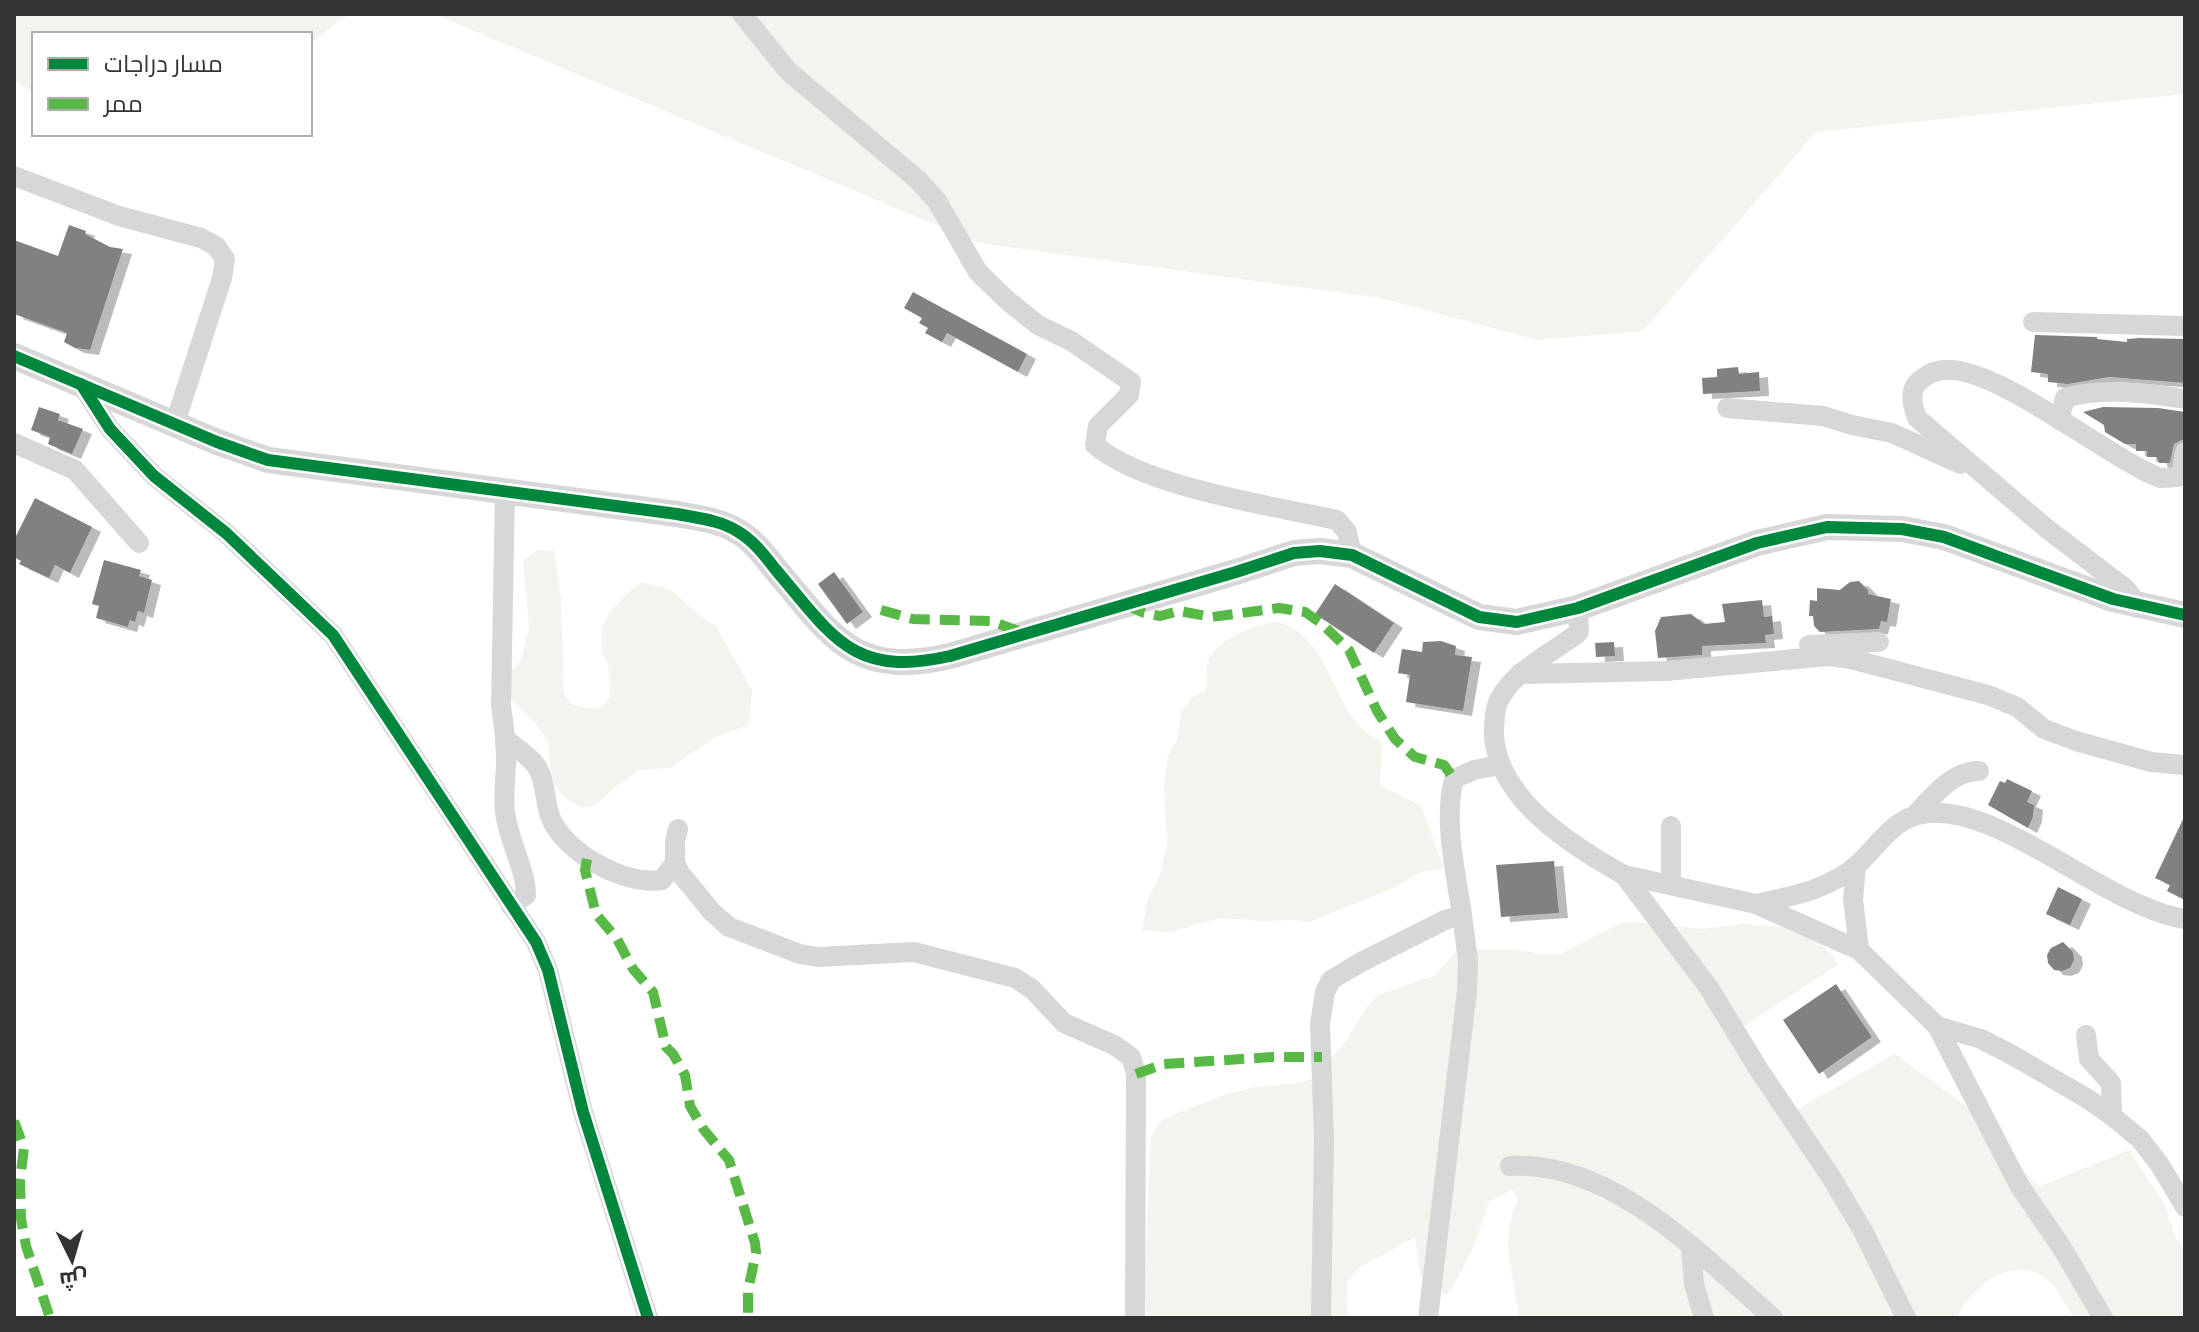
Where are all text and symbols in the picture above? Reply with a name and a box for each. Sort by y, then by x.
legend [32,32,312,136]
text: مسار دراجات [104,47,223,79]
text: ممر [102,87,143,119]
north arrow [32,1220,112,1300]
text: ش [58,1265,89,1296]

